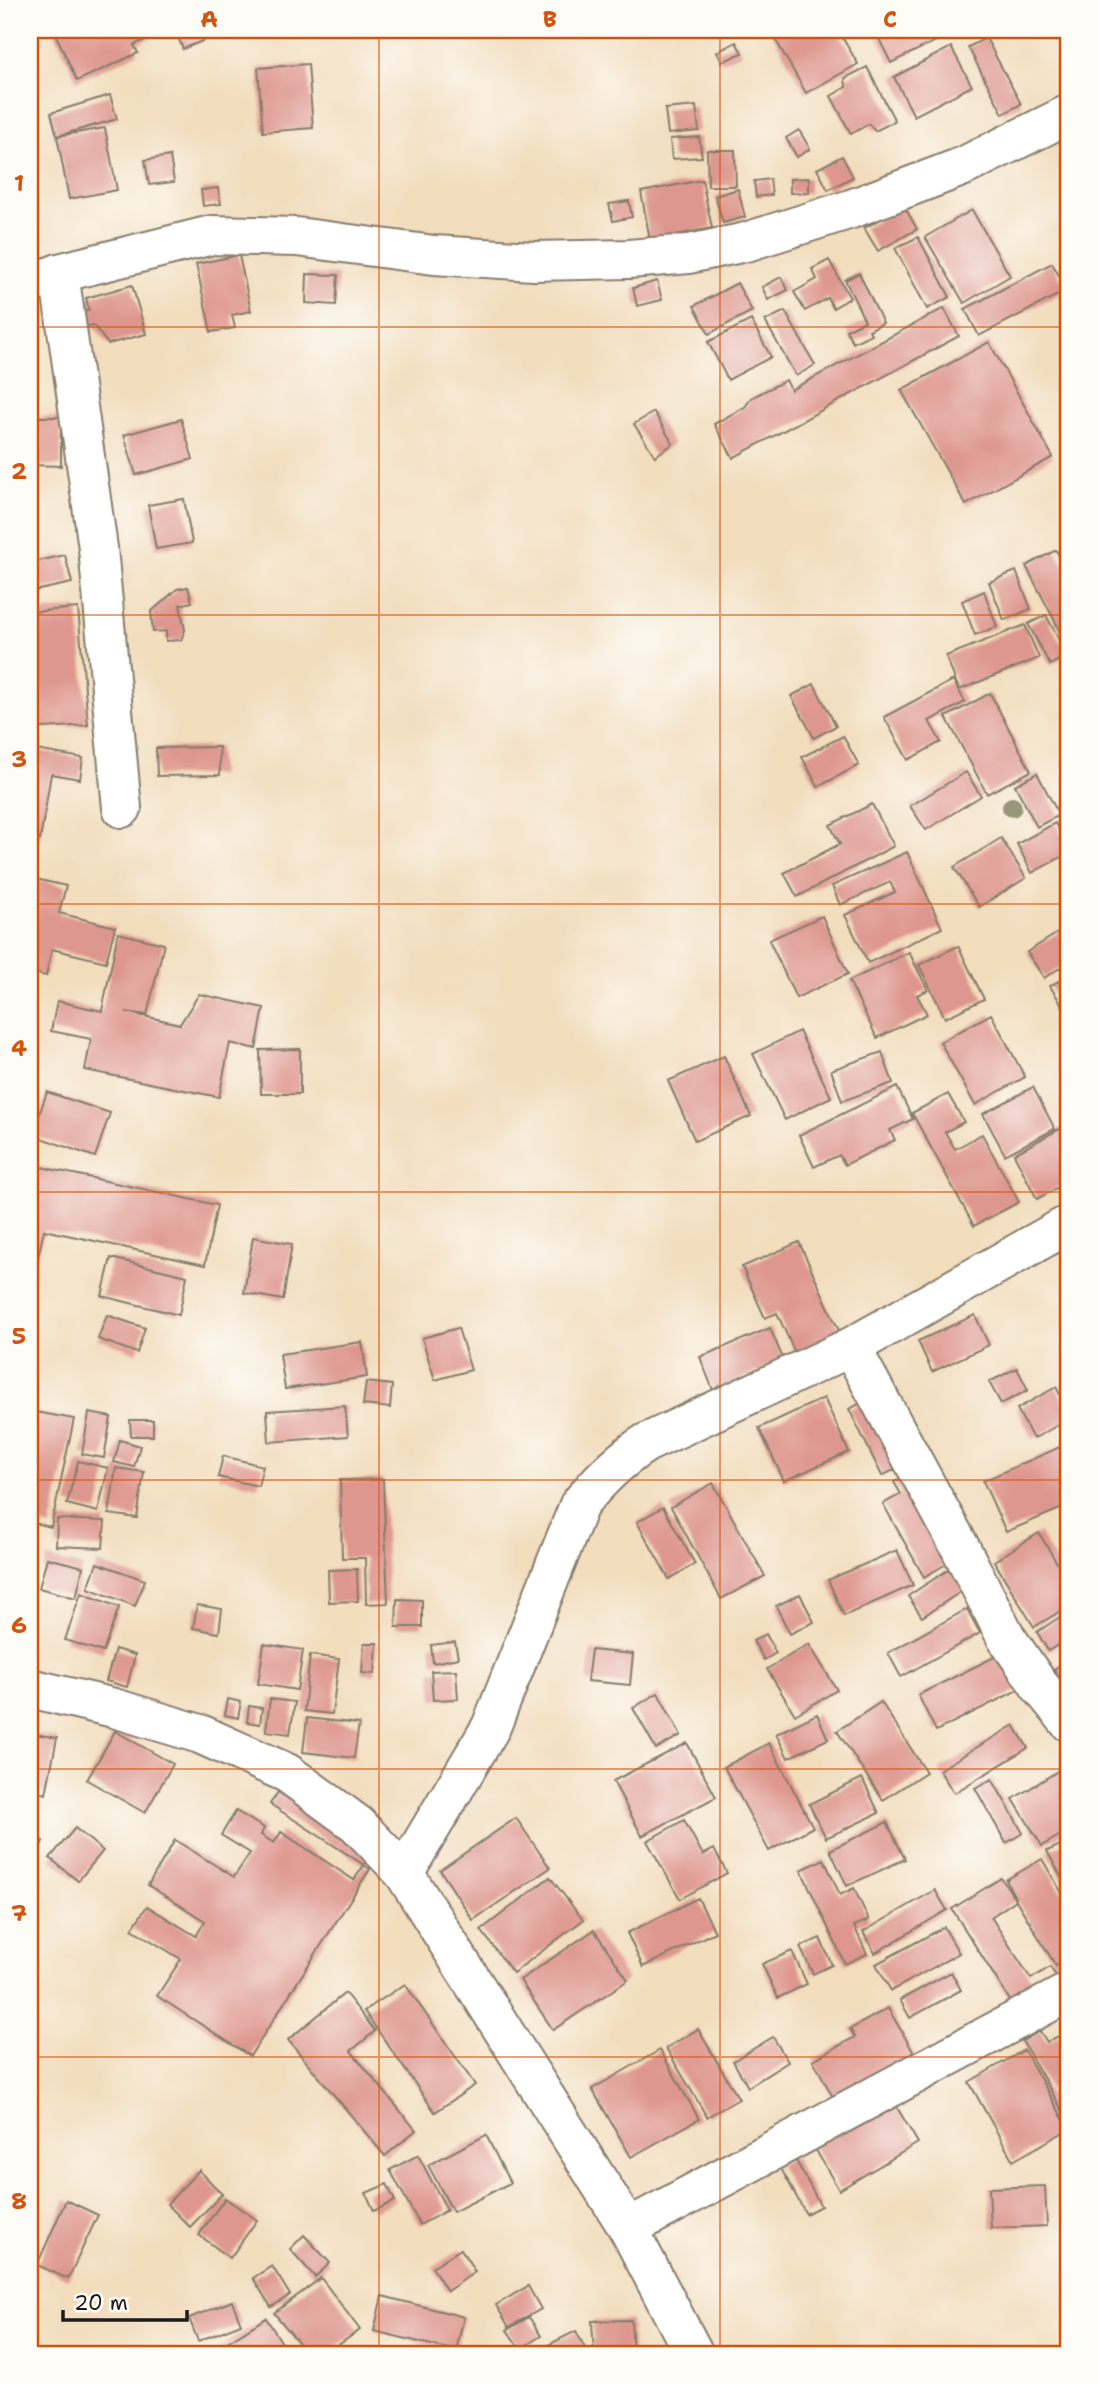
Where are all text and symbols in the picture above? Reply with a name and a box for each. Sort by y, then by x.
text: A [200,4,218,34]
text: B [543,4,557,34]
text: C [883,4,897,34]
text: 1 [14,168,24,198]
text: 2 [11,456,27,486]
text: 3 [11,744,27,774]
text: 4 [11,1033,27,1063]
text: 5 [12,1321,26,1351]
text: 6 [11,1610,27,1640]
text: 7 [11,1898,27,1928]
text: 8 [11,2186,27,2216]
scale bar [63,2279,187,2323]
text: 20 m [74,2289,128,2317]

